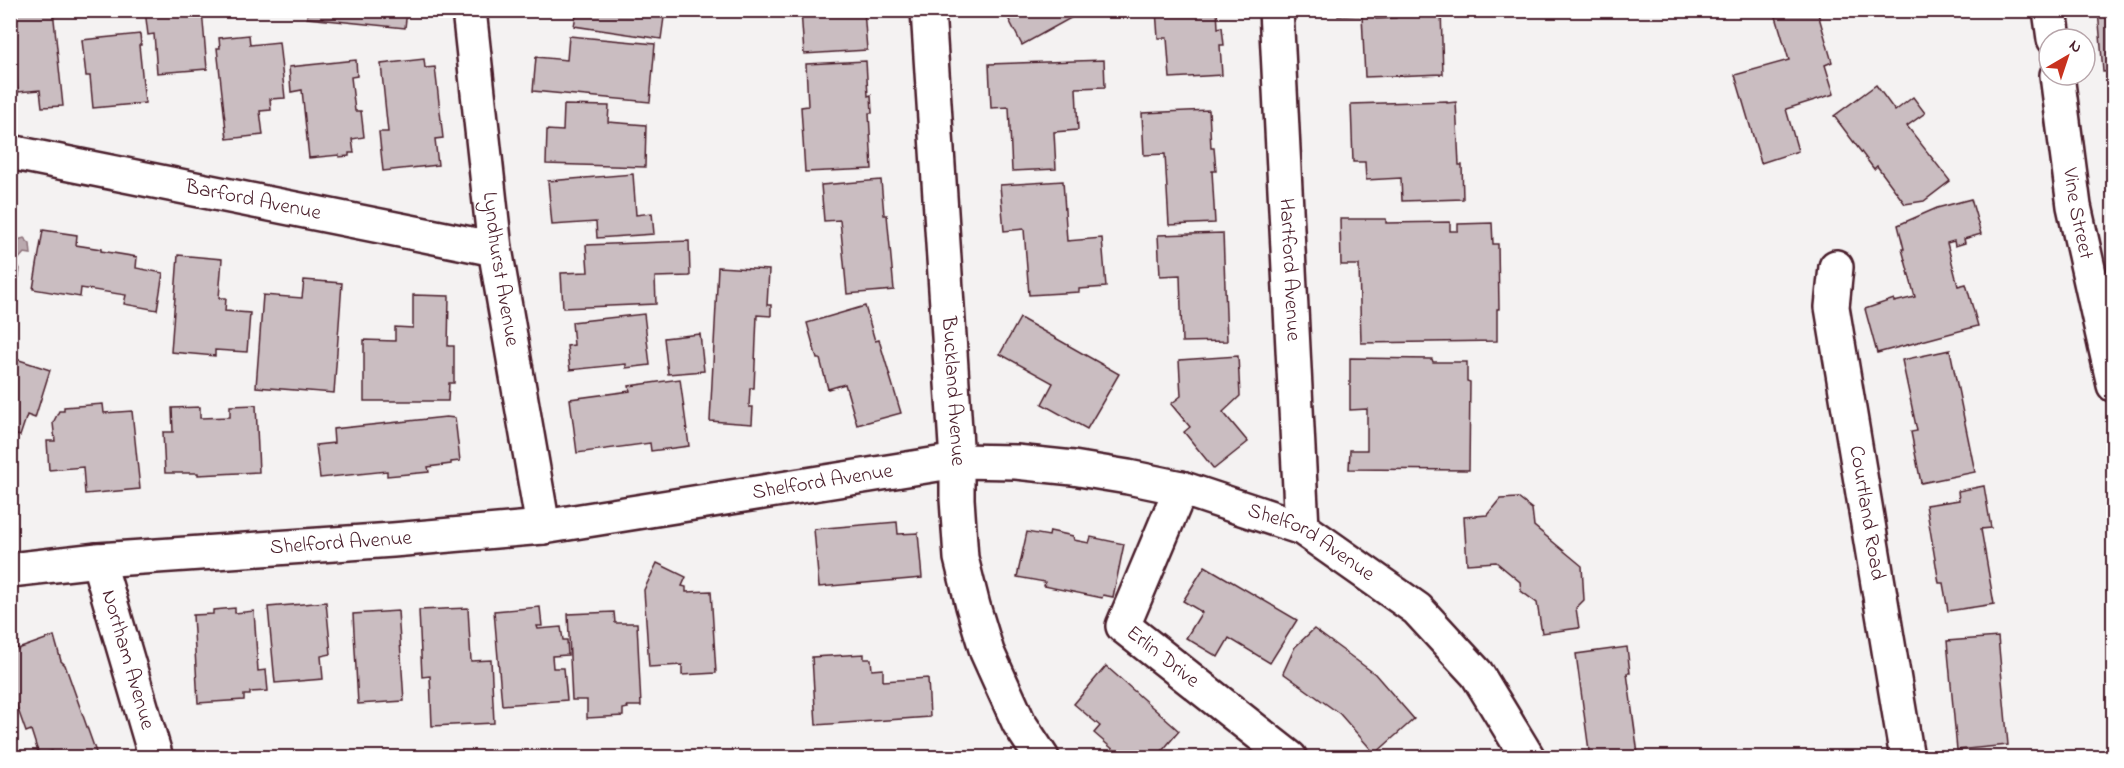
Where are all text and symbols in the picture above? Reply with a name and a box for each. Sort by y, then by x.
north arrow [2037,27,2097,87]
text: N [2063,34,2087,60]
street label: Vine Street [2054,165,2100,262]
street label: Barford Avenue [182,172,324,229]
street label: Lyndhurst Avenue [473,190,527,349]
street label: Hartford Avenue [1270,198,1308,342]
street label: Buckland Avenue [933,315,972,467]
street label: Courtland Road [1840,443,1892,583]
street label: Shelford Avenue [750,456,896,508]
street label: Shelford Avenue [1243,496,1381,590]
street label: Shelford Avenue [269,523,414,563]
street label: Northam Avenue [93,586,162,734]
street label: Erlin Drive [1119,619,1206,696]

